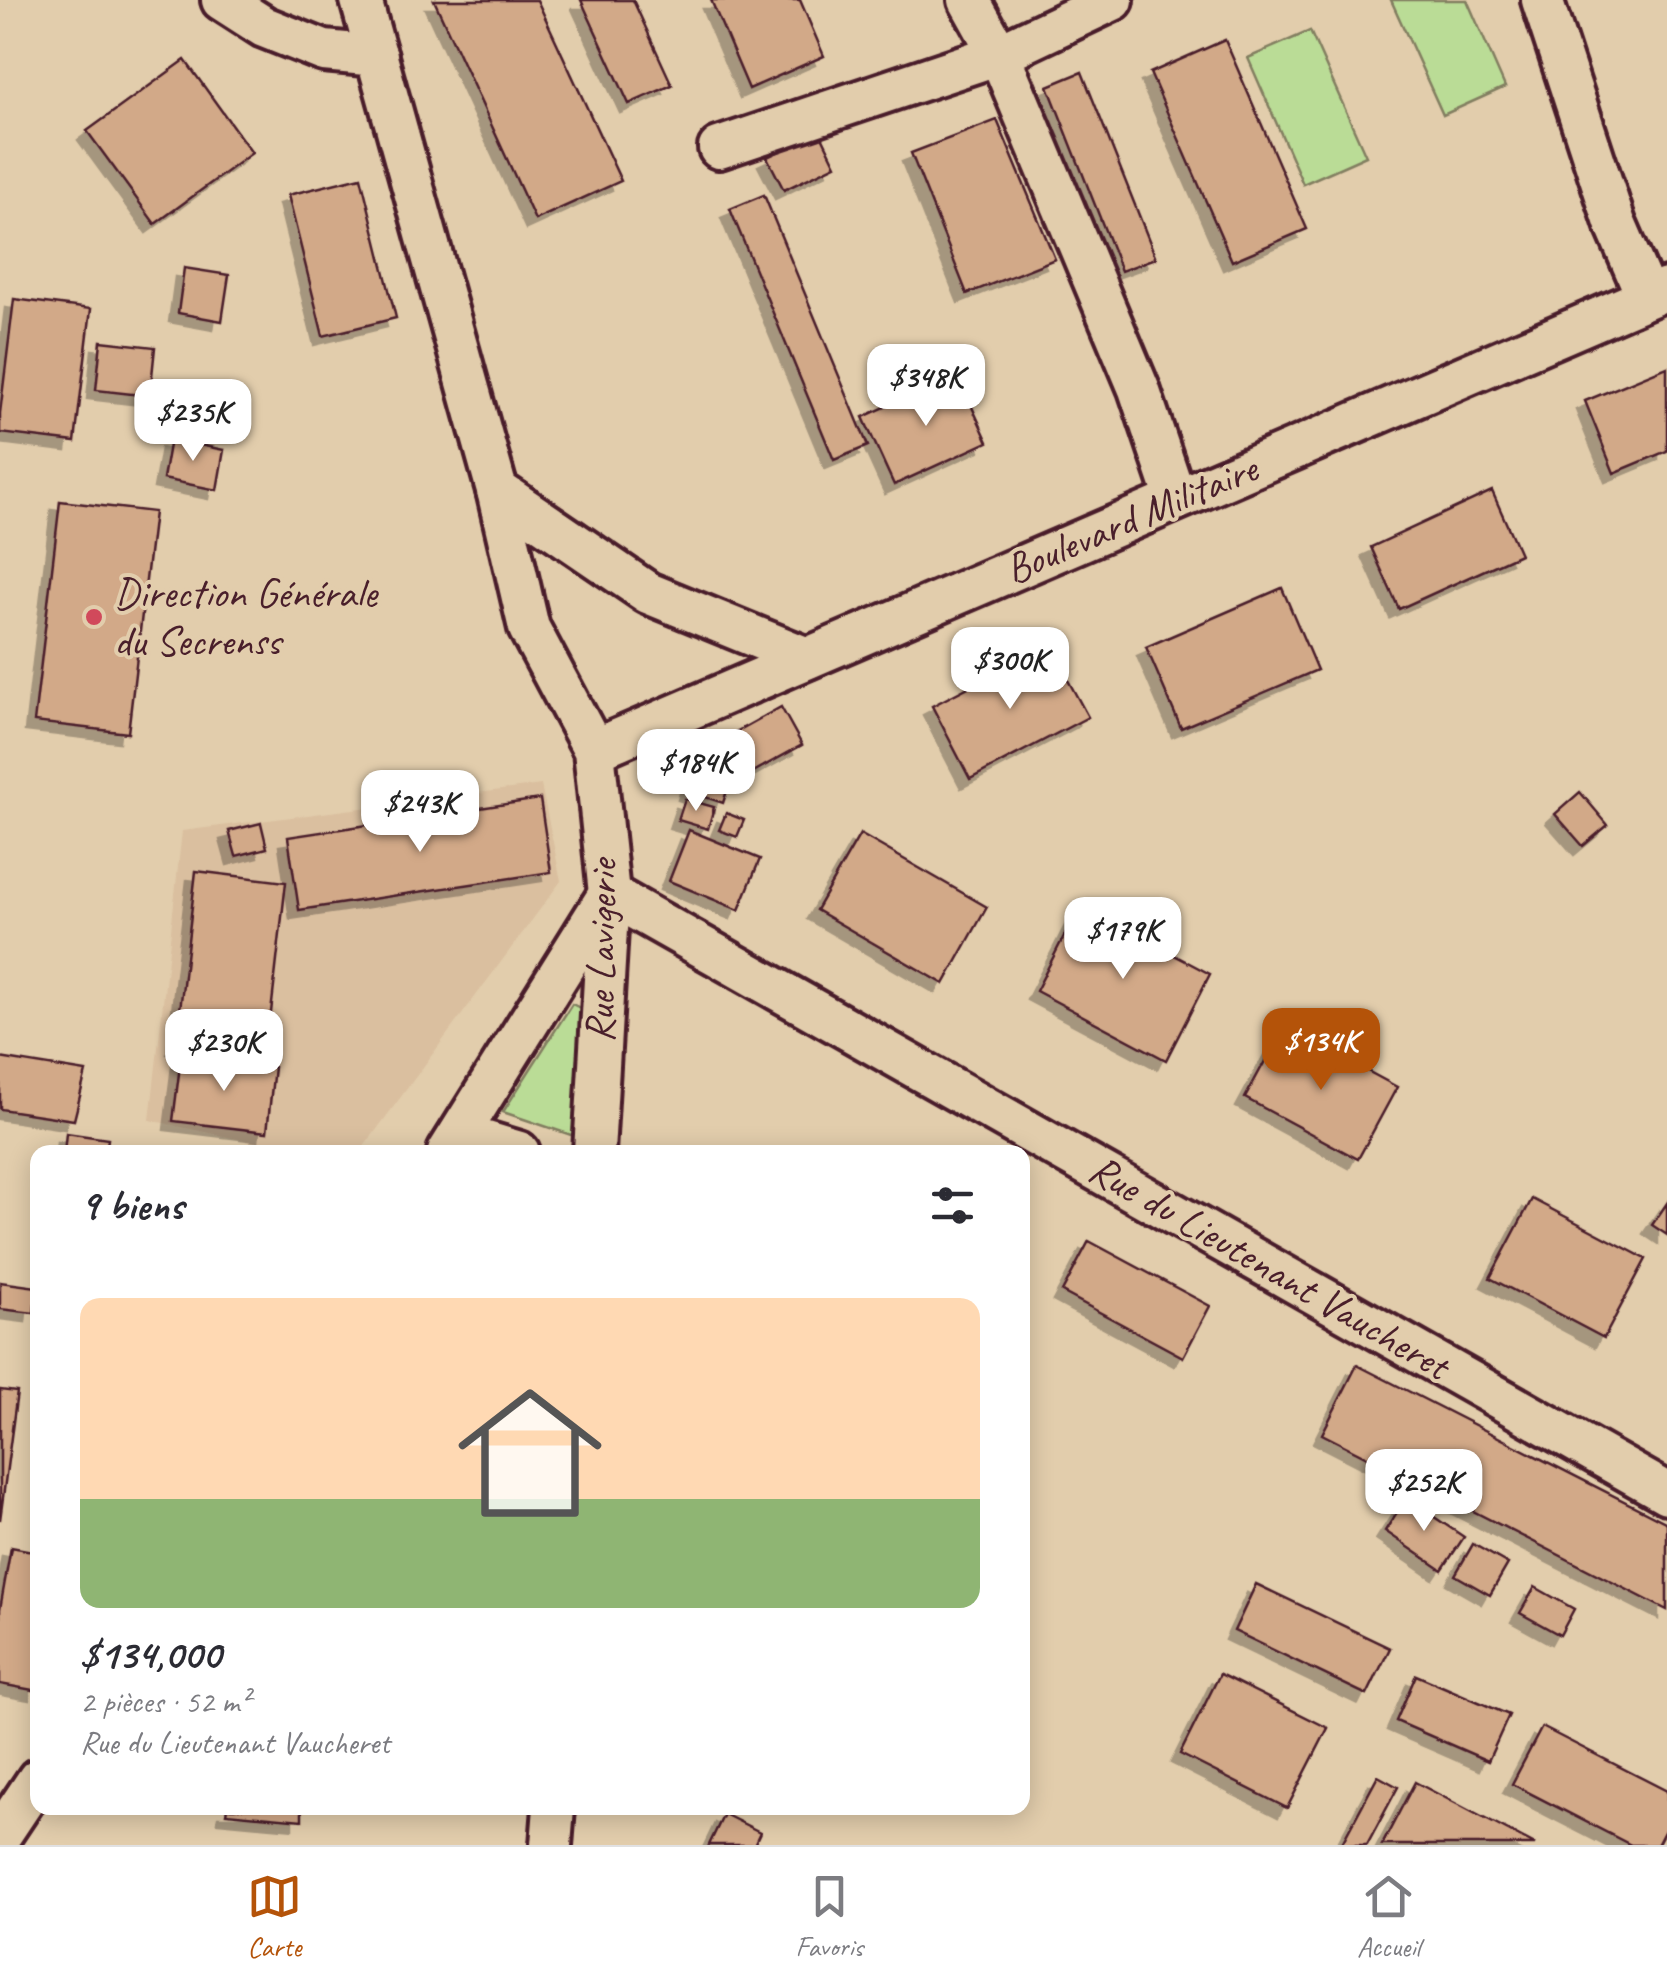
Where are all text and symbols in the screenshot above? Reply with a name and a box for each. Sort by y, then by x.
pin: $348K [856,344,996,429]
text: $348K [889,356,963,397]
pin: $235K [123,379,263,464]
text: $235K [156,391,230,432]
street label: Boulevard Militaire [997,441,1267,596]
place label: Direction Générale du Secrenss [114,567,379,668]
marker: Direction Générale du Secrenss [83,606,105,628]
pin: $300K [940,627,1080,712]
text: $300K [973,639,1047,680]
pin: $184K [626,729,766,814]
text: $184K [659,741,733,782]
pin: $243K [350,770,490,855]
text: $243K [383,782,457,823]
street label: Rue Lavigerie [573,856,629,1043]
pin: $179K [1053,897,1193,982]
text: $179K [1086,909,1160,950]
pin: $134K [1251,1008,1391,1093]
pin: $230K [154,1009,294,1094]
text: $134K [1284,1020,1358,1061]
text: $230K [187,1021,261,1062]
street label: Rue du Lieutenant Vaucheret [1080,1142,1462,1394]
icon: filters [925,1178,980,1233]
text: 9 biens [80,1179,183,1232]
icon: home [440,1363,620,1543]
pin: $252K [1354,1449,1494,1534]
text: $252K [1387,1461,1461,1502]
text: $134,000 [80,1628,221,1681]
text: 2 pièces · 52 m² [80,1681,249,1722]
text: Rue du Lieutenant Vaucheret [80,1722,390,1763]
tab: Carte [247,1869,302,1964]
tab: Favoris [796,1869,863,1964]
tab: Accueil [1357,1869,1420,1964]

